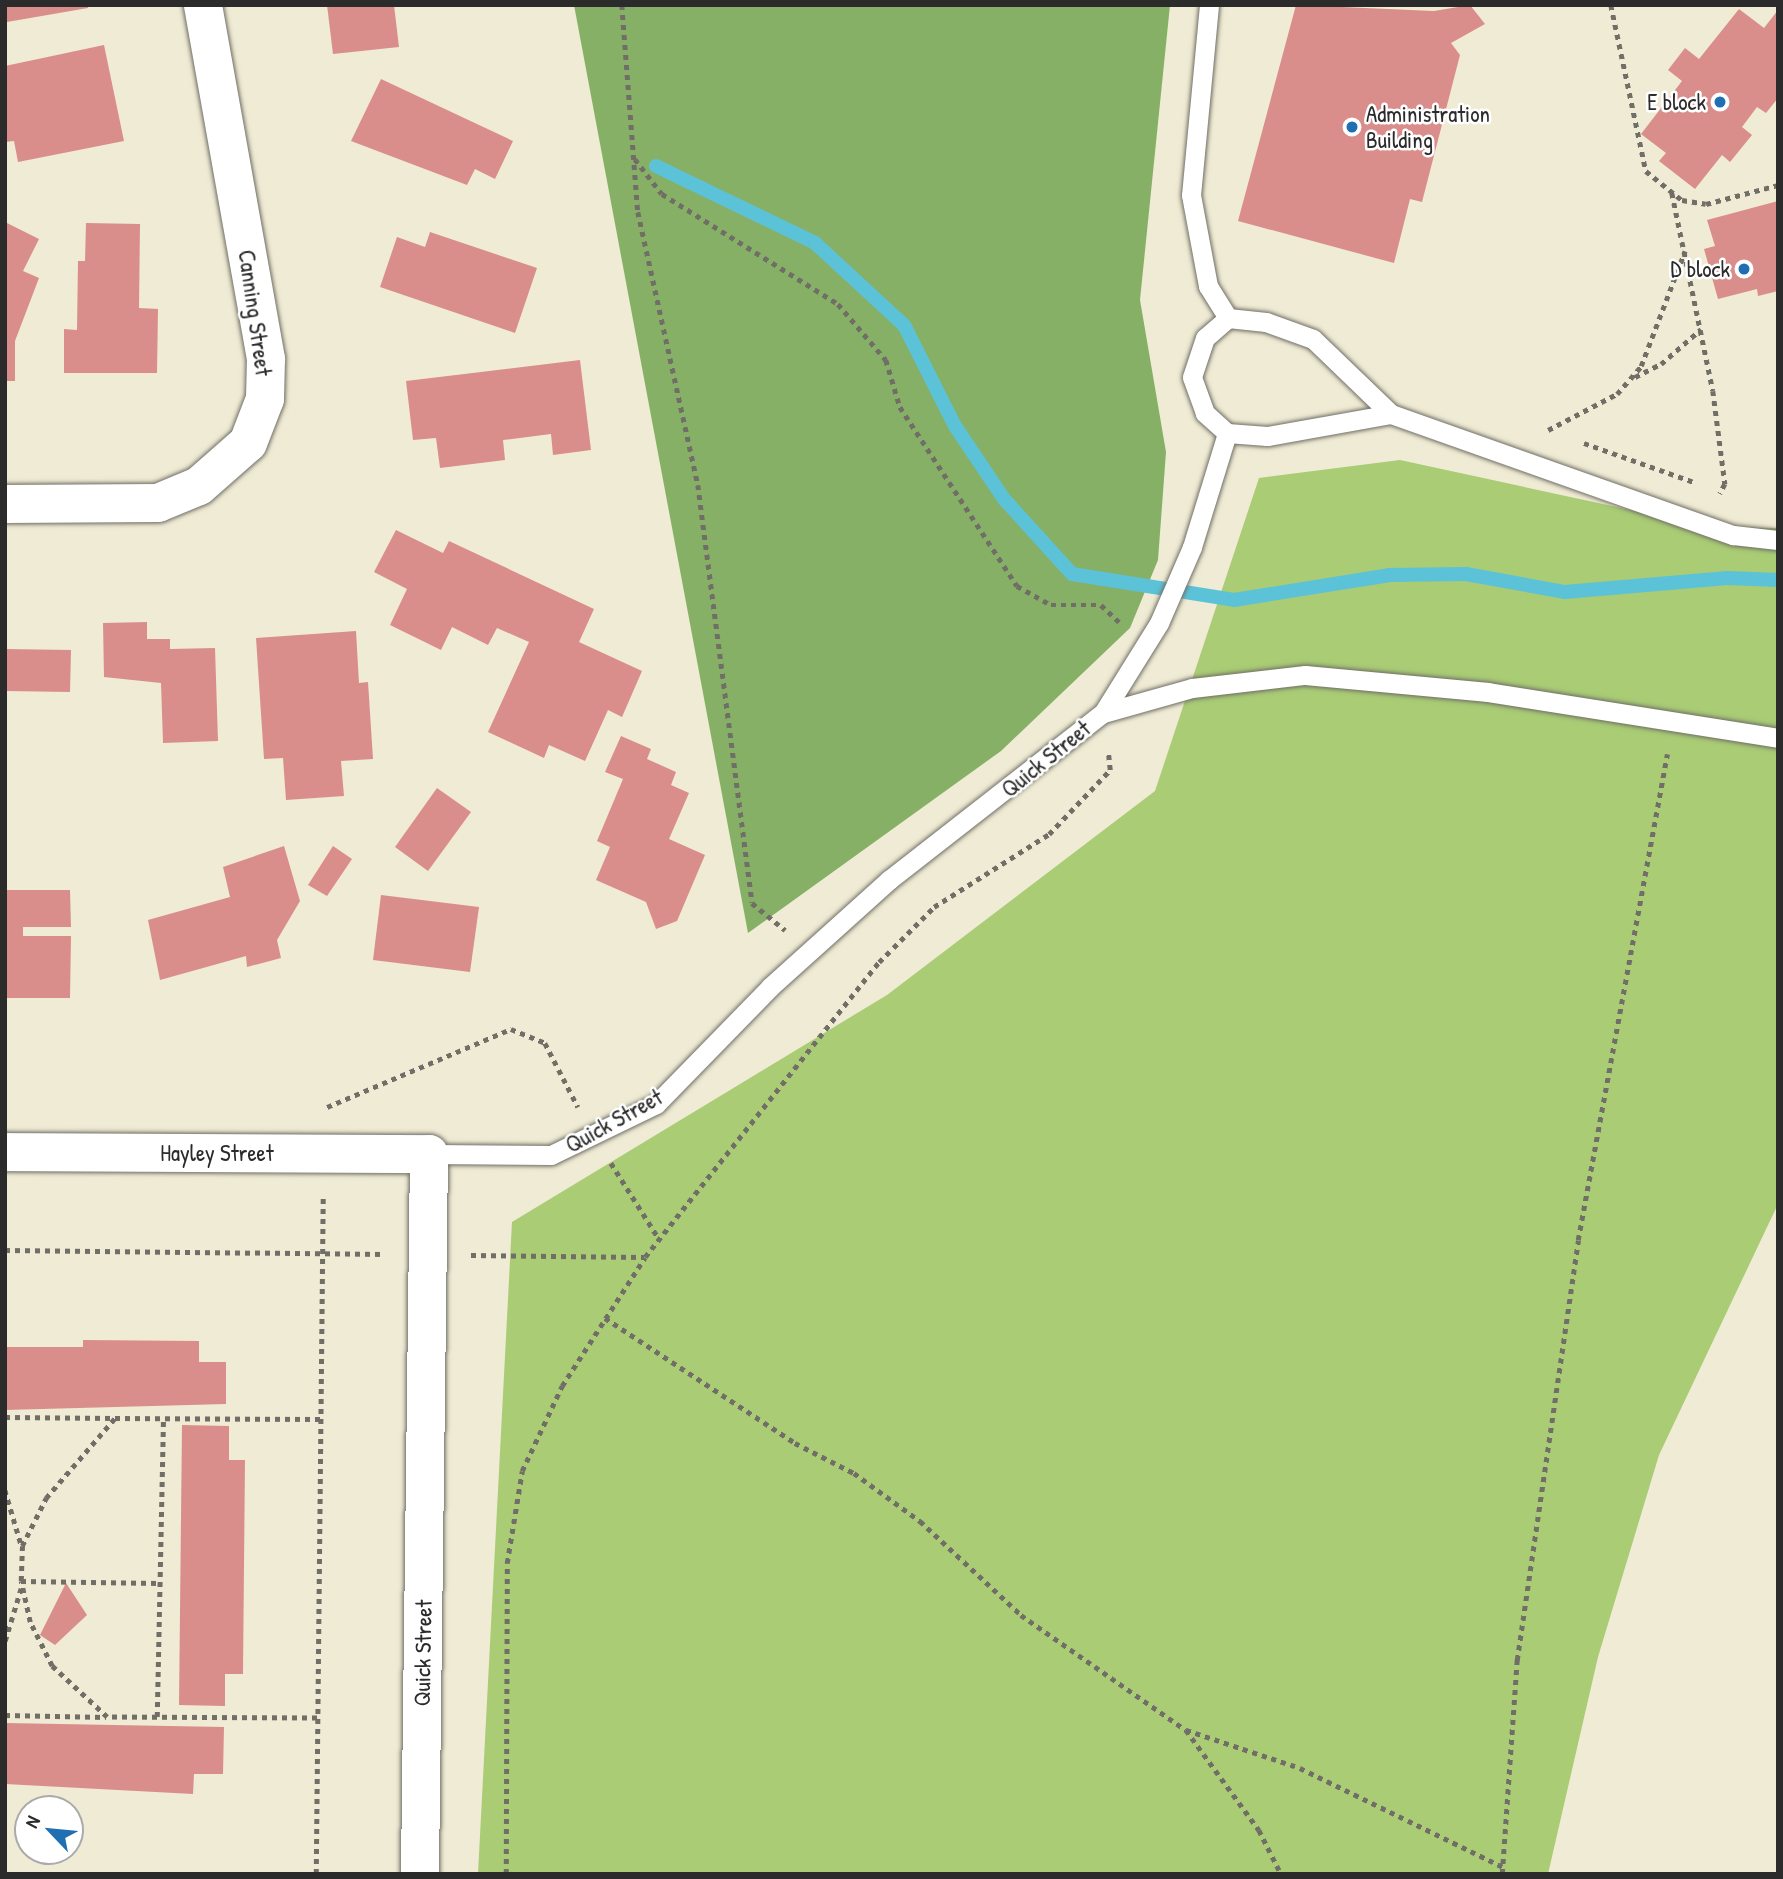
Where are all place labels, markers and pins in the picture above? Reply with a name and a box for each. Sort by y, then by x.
place label: E block [1647,88,1706,116]
marker: E block [1712,94,1728,110]
place label: Administration Building [1366,100,1490,154]
marker: Administration Building [1344,119,1360,135]
place label: D block [1670,255,1730,283]
marker: D block [1736,261,1752,277]

